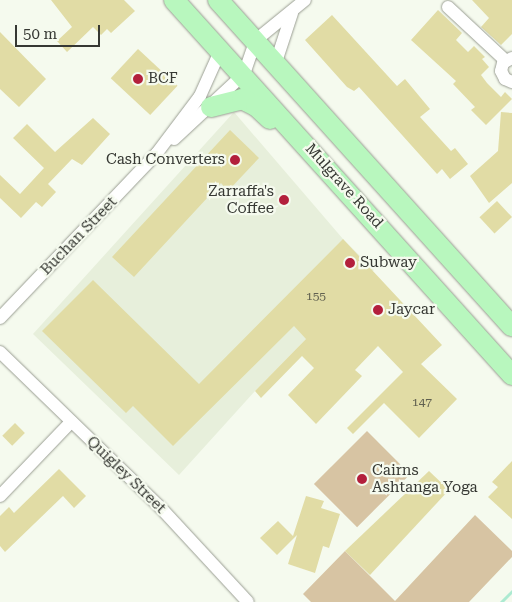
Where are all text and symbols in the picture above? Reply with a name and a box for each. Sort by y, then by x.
scale bar [18,15,102,47]
text: 50 m [23,25,57,43]
place label: BCF [148,70,178,88]
marker: BCF [132,73,144,85]
street label: Mulgrave Road [301,140,387,232]
place label: Cash Converters [106,151,225,169]
marker: Cash Converters [229,154,241,166]
place label: Zarraffa's Coffee [208,182,274,217]
street label: Buchan Street [37,193,121,279]
marker: Zarraffa's Coffee [278,194,290,206]
place label: Subway [360,254,417,272]
marker: Subway [344,257,356,269]
house number: 155 [306,290,326,304]
place label: Jaycar [388,301,435,319]
marker: Jaycar [372,304,384,316]
house number: 147 [412,396,432,410]
street label: Quigley Street [83,433,169,517]
place label: Cairns Ashtanga Yoga [372,461,478,496]
marker: Cairns Ashtanga Yoga [356,473,368,485]

